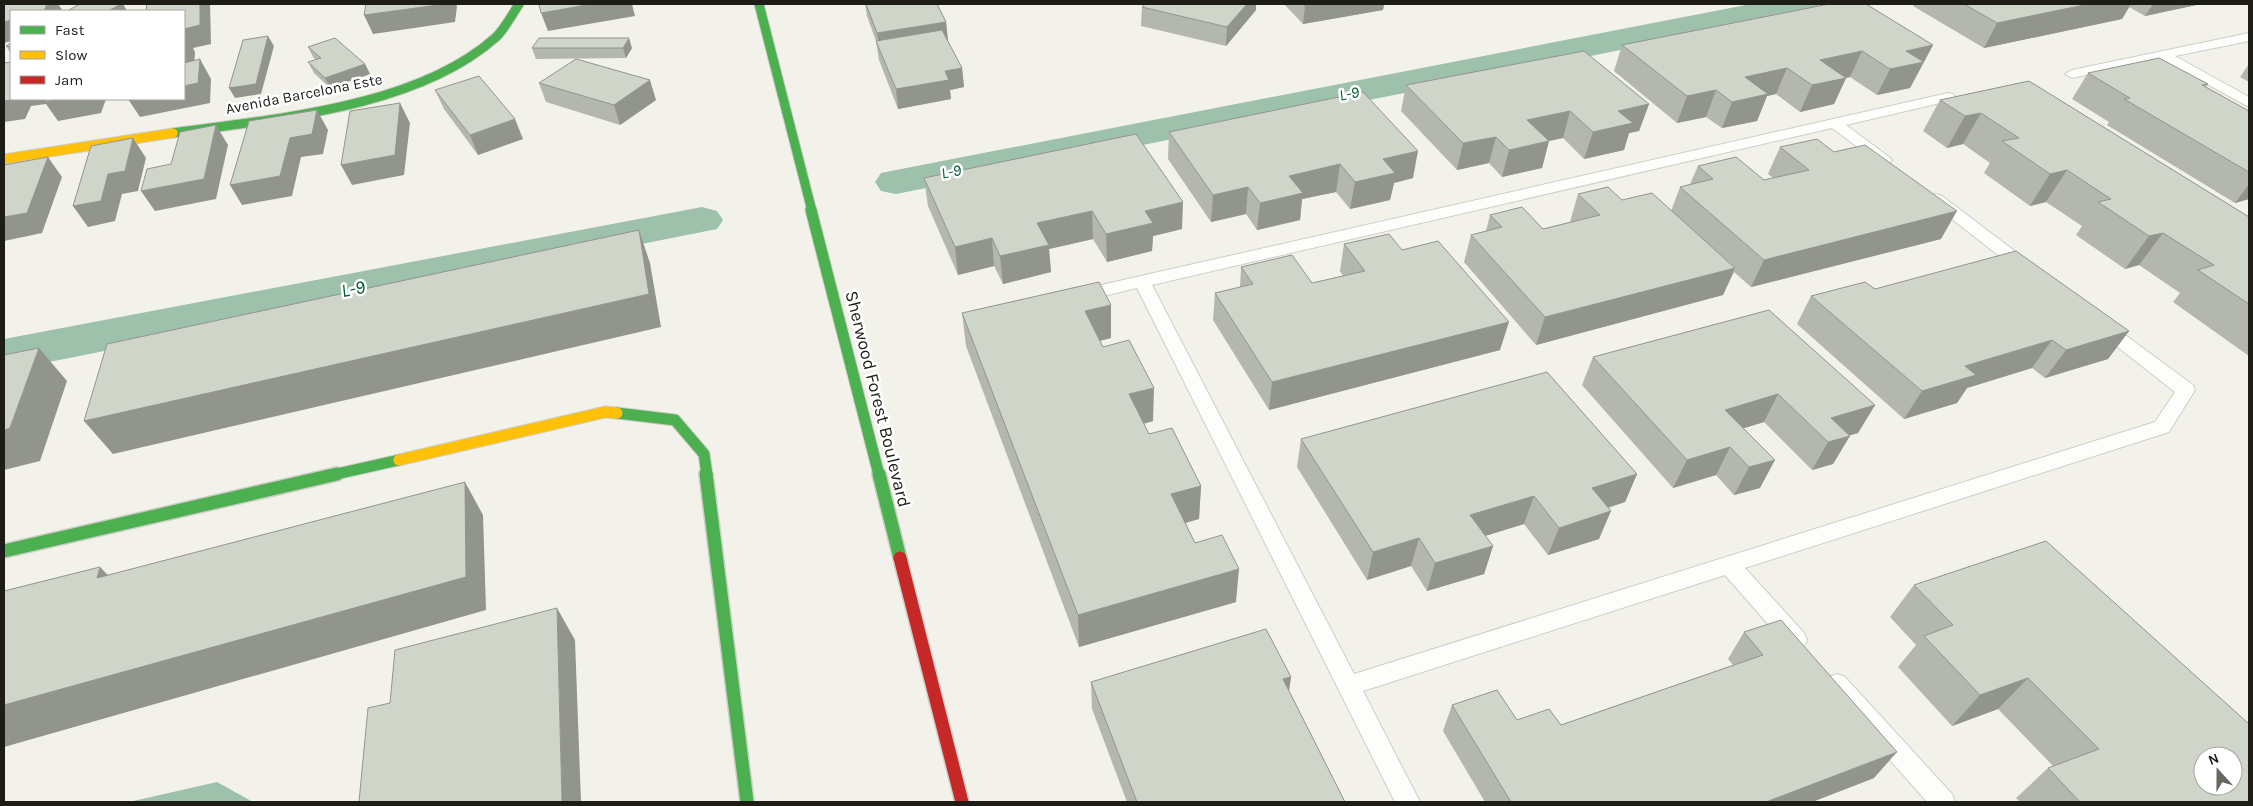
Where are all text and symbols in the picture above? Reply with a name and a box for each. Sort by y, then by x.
legend [10,10,185,100]
text: Fast [55,21,85,39]
text: Slow [55,46,87,64]
street label: Avenida Barcelona Este [224,70,384,118]
text: Jam [55,71,83,89]
water label: L-9 [1337,82,1361,105]
water label: L-9 [939,160,963,183]
water label: L-9 [339,276,367,302]
street label: Sherwood Forest Boulevard [840,288,916,510]
north arrow [2193,746,2243,796]
text: N [2206,750,2221,769]

